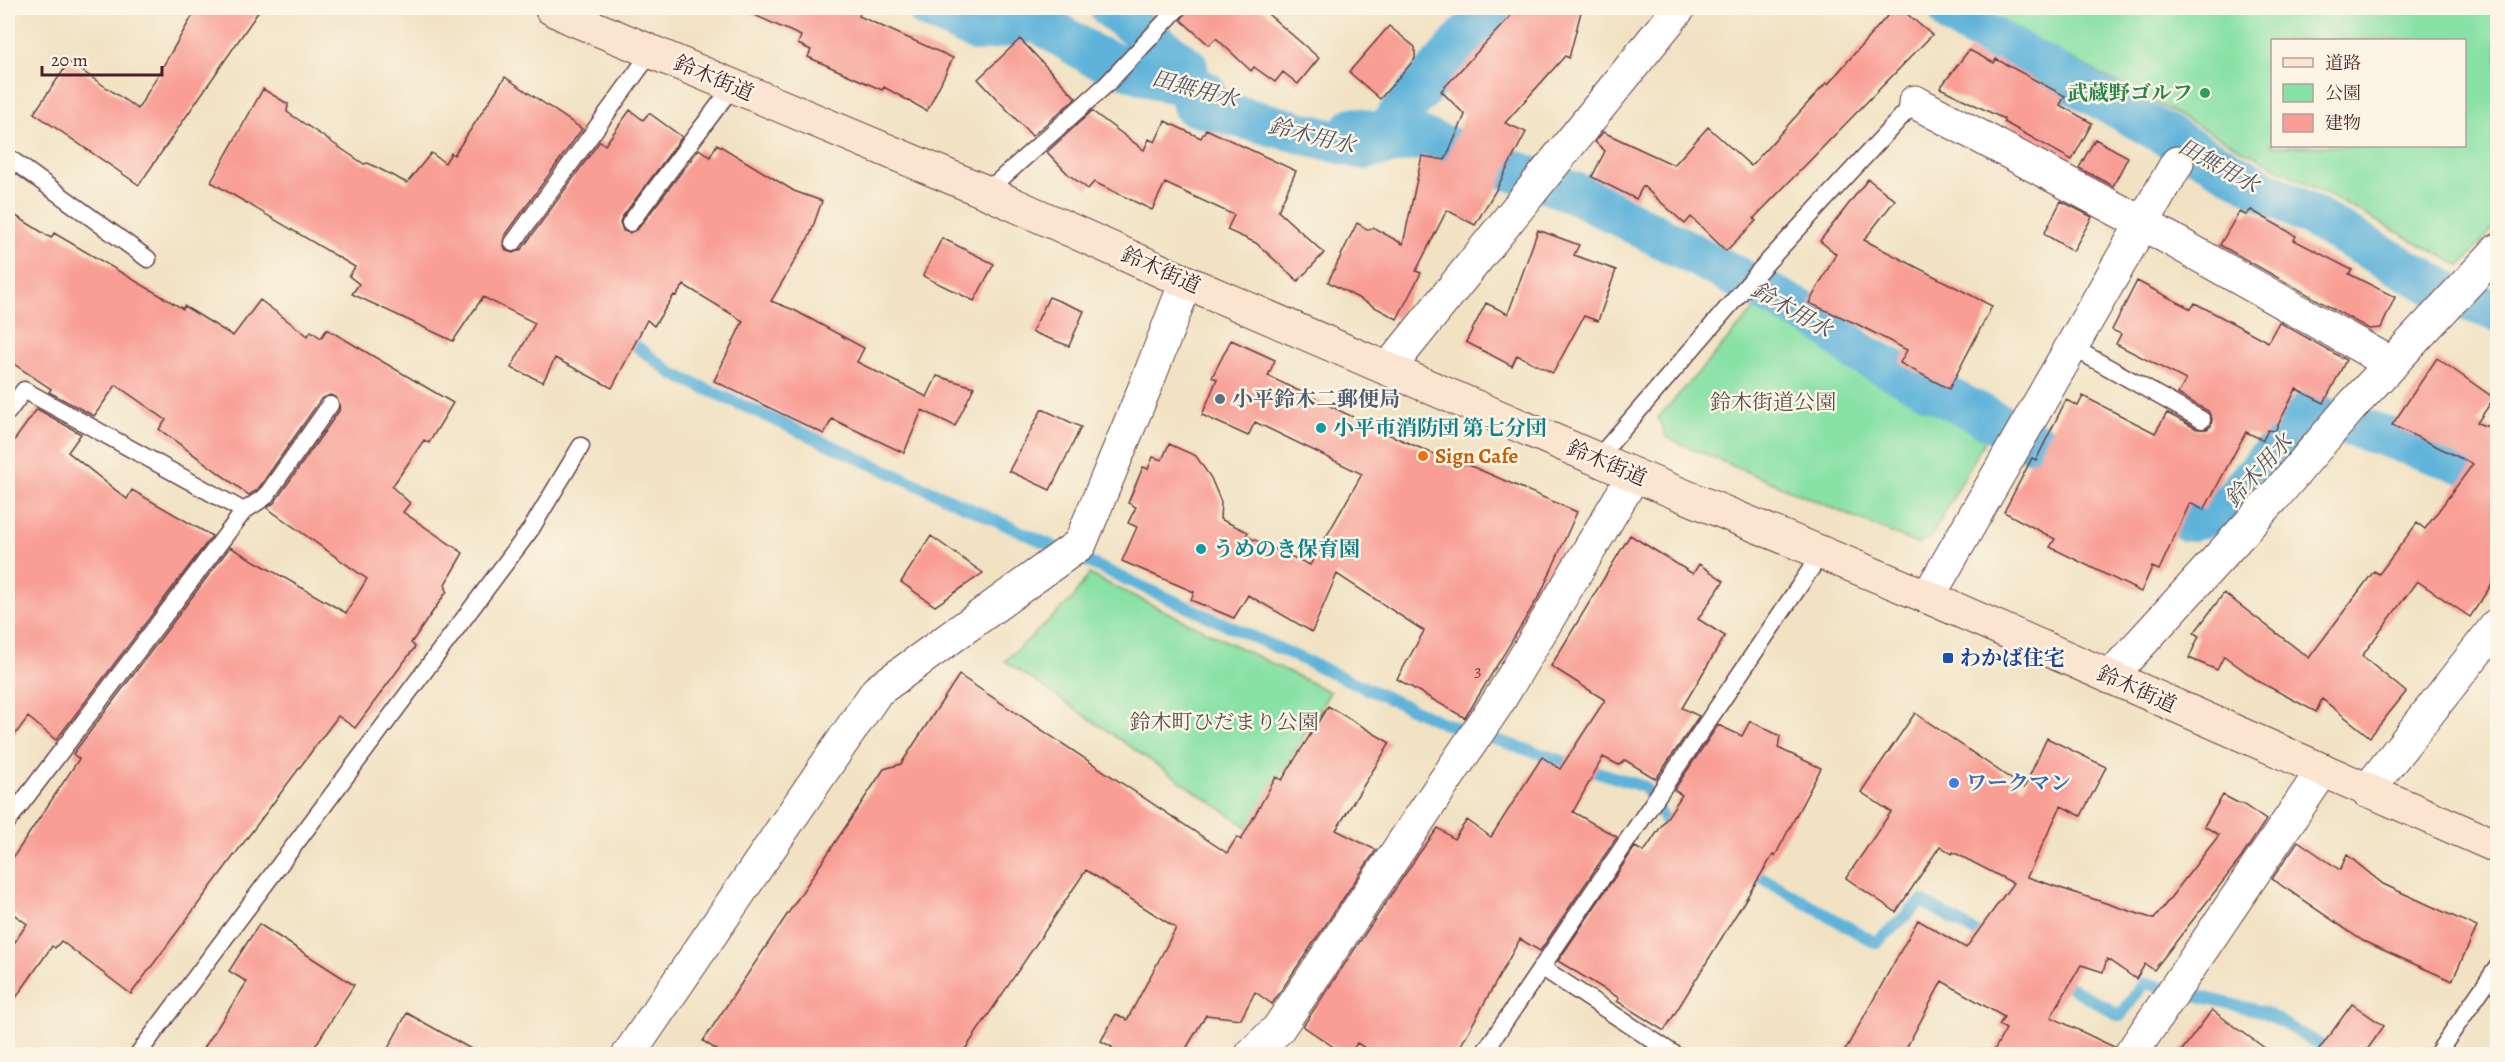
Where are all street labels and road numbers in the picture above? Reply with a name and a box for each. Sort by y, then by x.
street label: 鈴木街道 [670,49,758,107]
street label: 鈴木街道 [1117,240,1205,300]
street label: 鈴木街道 [1563,434,1651,492]
street label: 鈴木街道 [2093,659,2181,719]

